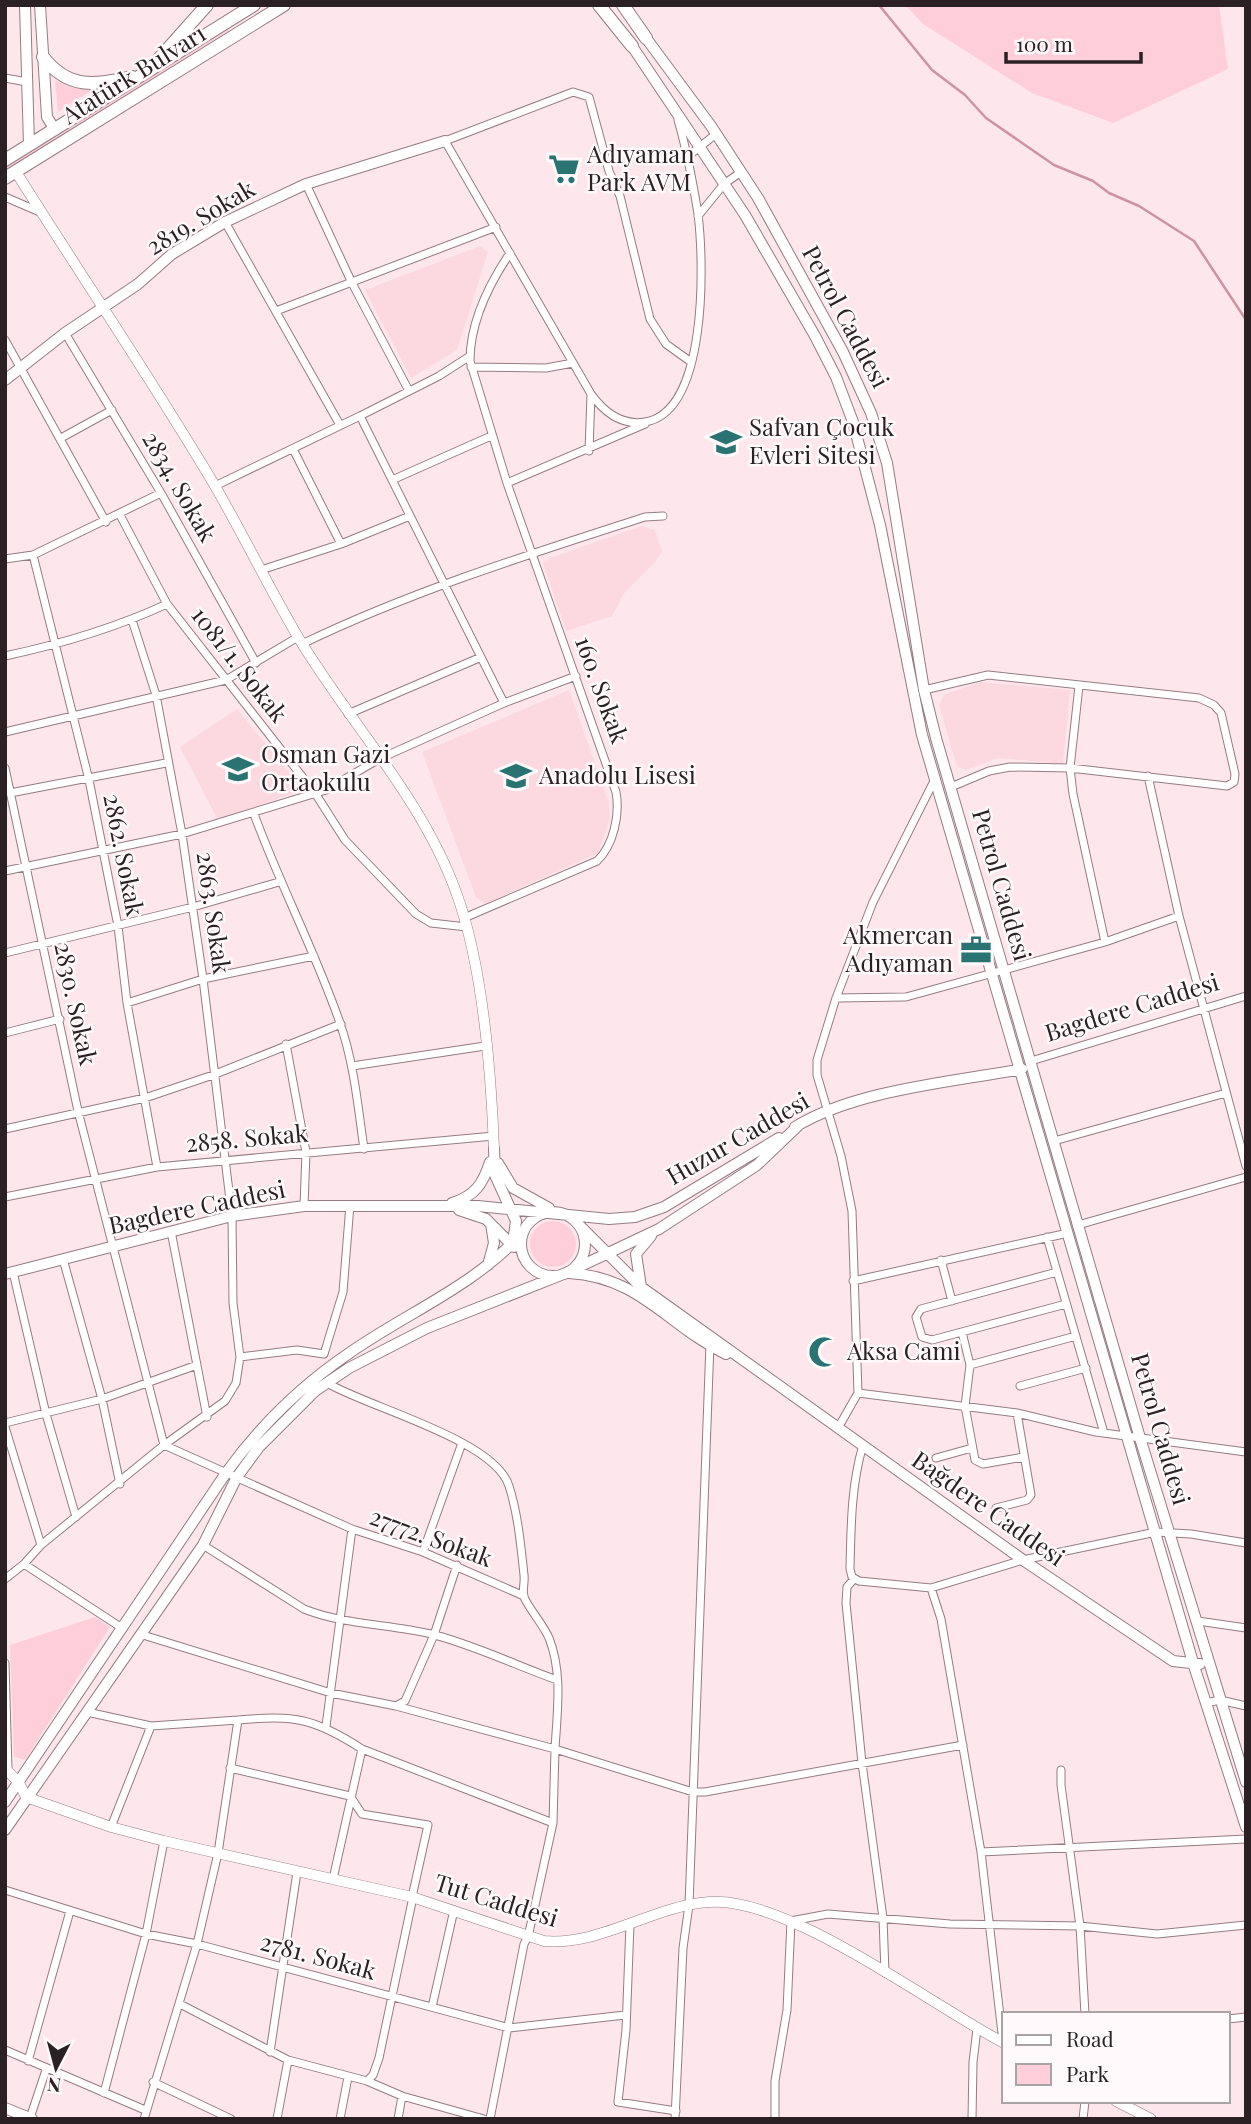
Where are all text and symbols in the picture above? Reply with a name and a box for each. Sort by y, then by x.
street label: Atatürk Bulvarı [54,16,211,131]
scale bar [1006,21,1141,65]
text: 100 m [1016,29,1073,57]
place label: Adıyaman Park AVM [586,137,695,197]
supermarket icon: Adıyaman Park AVM [547,152,581,186]
street label: 2819. Sokak [140,171,261,261]
street label: Petrol Caddesi [796,239,898,393]
place label: Safvan Çocuk Evleri Sitesi [749,410,895,470]
street label: 2834. Sokak [136,425,226,548]
school or university icon: Safvan Çocuk Evleri Sitesi [709,425,743,459]
street label: 1081/1. Sokak [185,599,296,729]
street label: 160. Sokak [569,631,637,748]
place label: Osman Gazi Ortaokulu [261,737,390,797]
school or university icon: Osman Gazi Ortaokulu [221,752,255,786]
place label: Anadolu Lisesi [538,758,696,790]
school or university icon: Anadolu Lisesi [499,759,533,793]
street label: 2862. Sokak [97,791,153,919]
street label: Petrol Caddesi [966,805,1040,964]
street label: 2863. Sokak [191,849,240,977]
place label: Akmercan Adıyaman [842,918,953,978]
office icon: Akmercan Adıyaman [959,933,993,967]
street label: 2830. Sokak [48,939,106,1069]
street label: Bagdere Caddesi [1041,964,1222,1048]
street label: Huzur Caddesi [660,1084,814,1191]
street label: 2858. Sokak [184,1116,310,1158]
street label: Bagdere Caddesi [105,1172,288,1240]
place label: Aksa Cami [846,1334,961,1366]
mosque icon: Aksa Cami [807,1335,841,1369]
street label: Petrol Caddesi [1125,1349,1199,1508]
street label: Bağdere Caddesi [906,1443,1072,1572]
street label: 27772. Sokak [366,1499,498,1573]
street label: Tut Caddesi [431,1865,562,1933]
street label: 2781. Sokak [257,1924,381,1986]
legend [1002,2012,1230,2103]
text: Road [1066,2024,1114,2052]
north arrow [21,2033,91,2103]
text: Park [1066,2059,1110,2087]
text: N [46,2072,62,2100]

